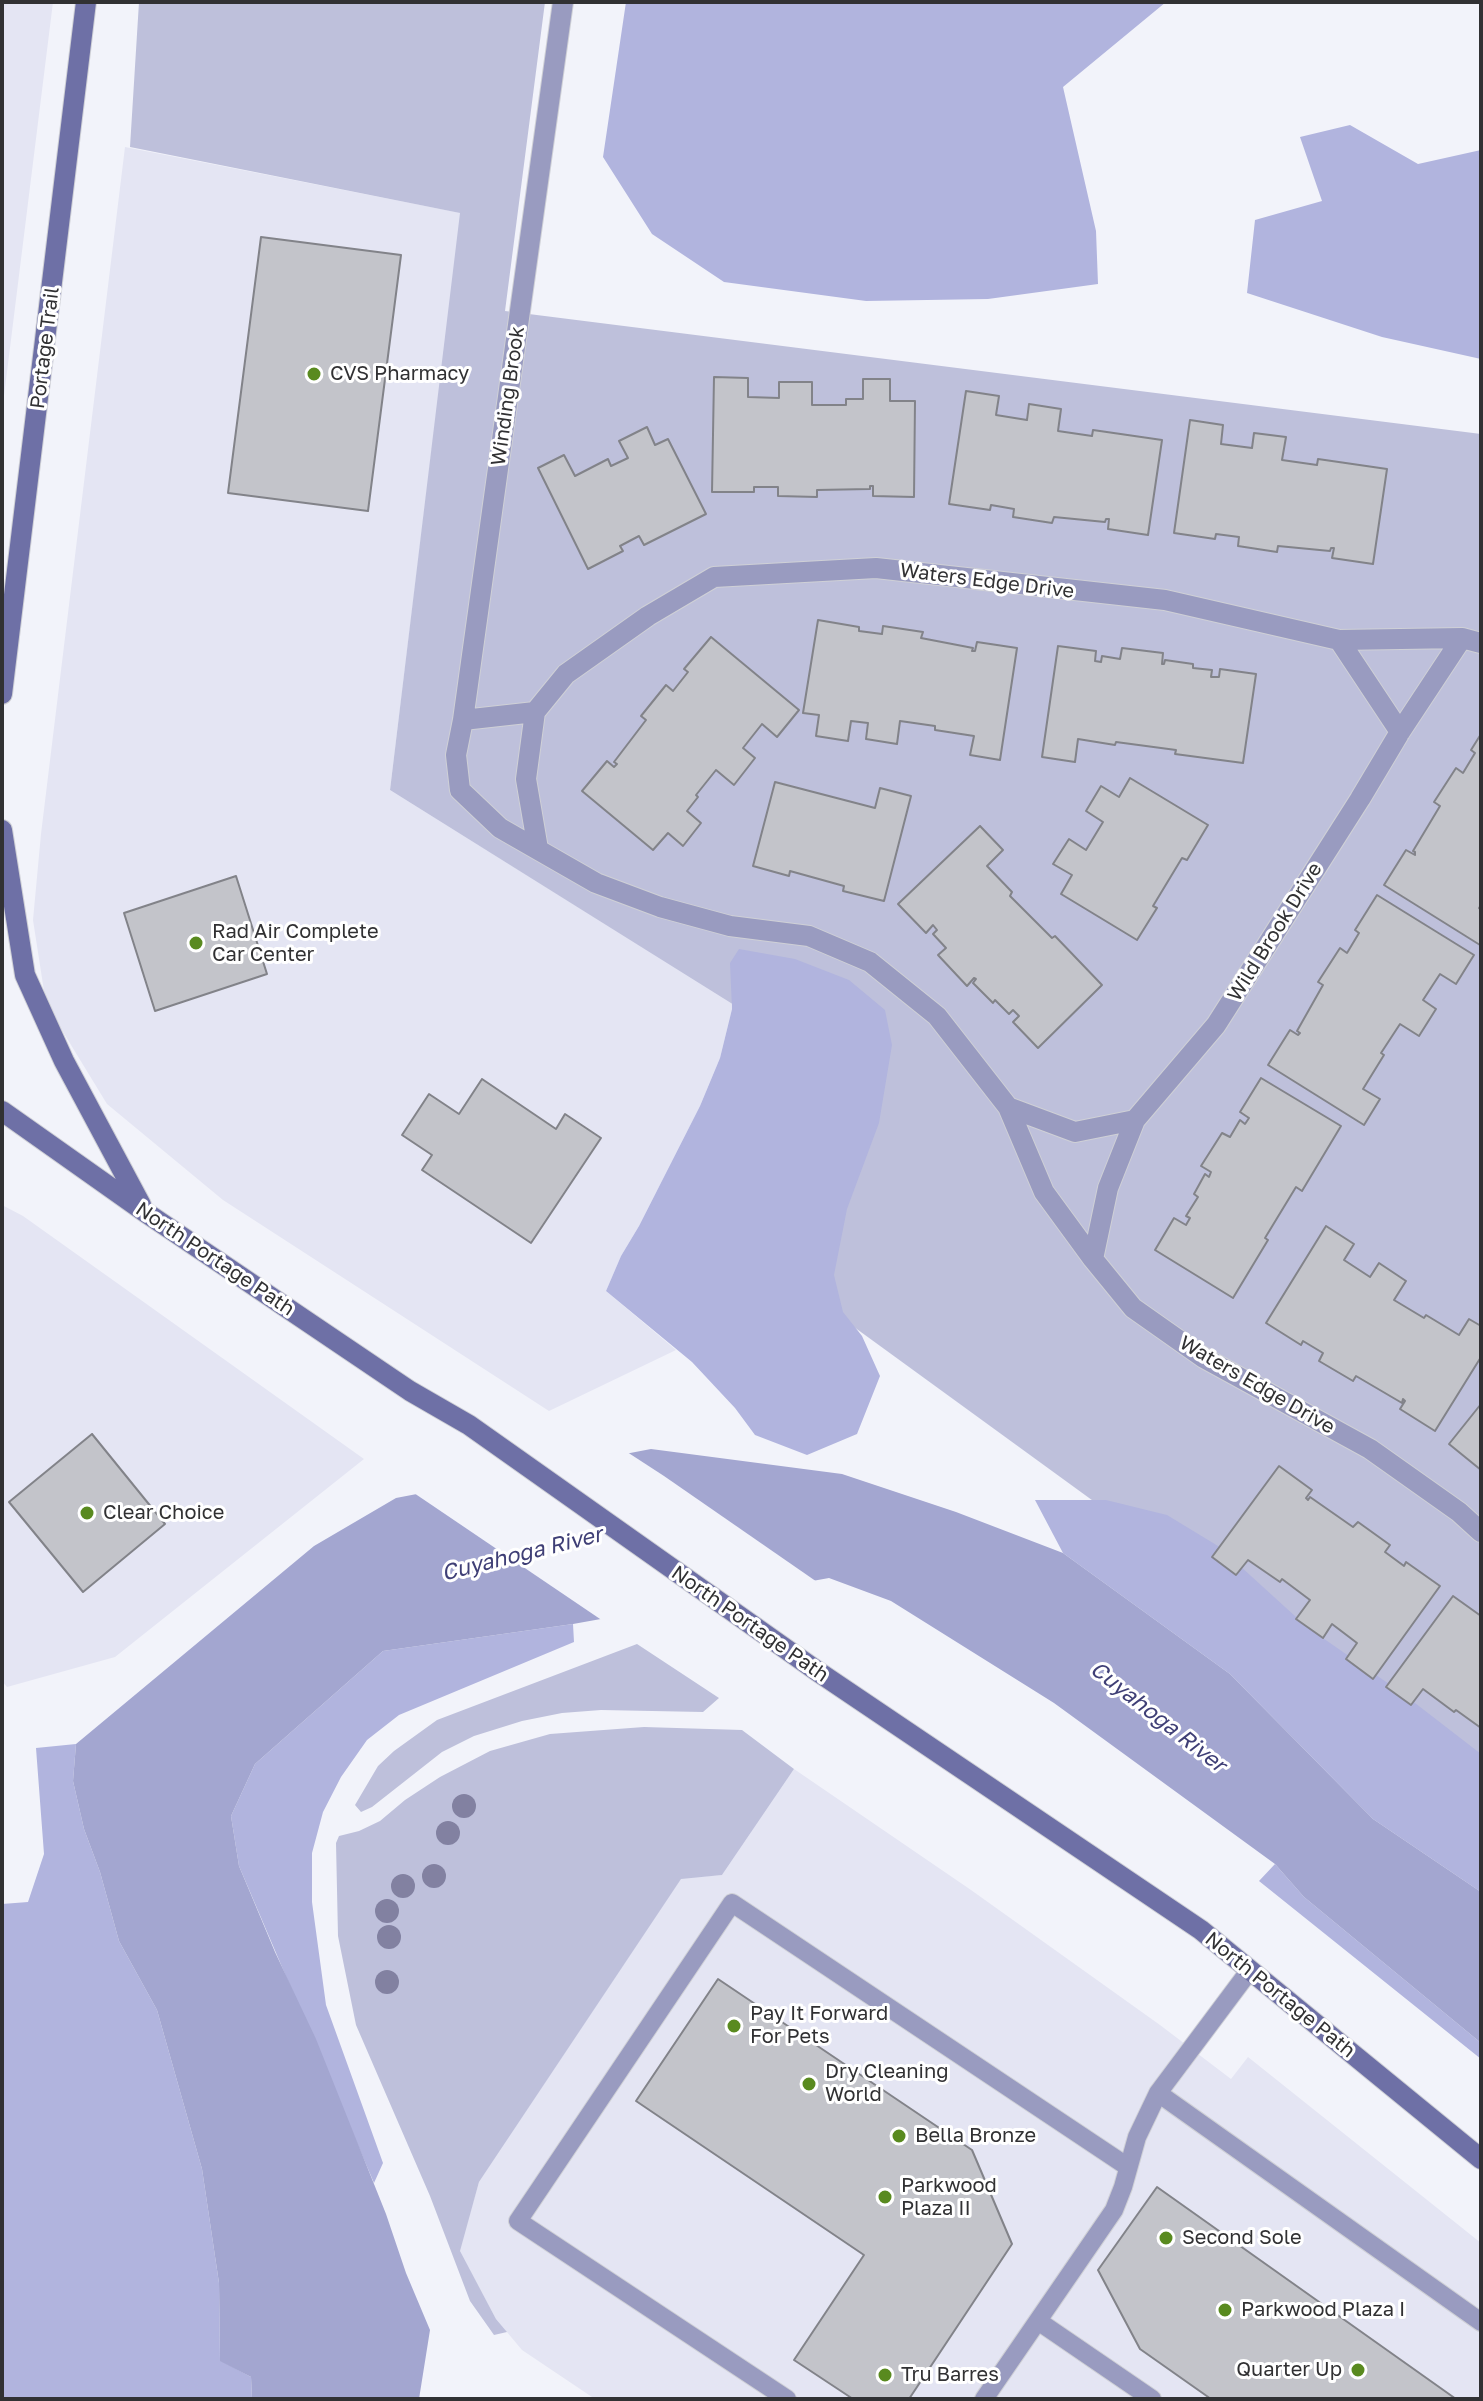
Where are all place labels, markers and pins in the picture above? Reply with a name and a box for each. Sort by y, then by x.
place label: CVS Pharmacy [330,362,469,386]
marker: CVS Pharmacy [305,365,323,383]
place label: Rad Air Complete Car Center [212,920,379,967]
marker: Rad Air Complete Car Center [187,934,205,952]
place label: Clear Choice [103,1501,224,1525]
marker: Clear Choice [78,1504,96,1522]
place label: Pay It Forward For Pets [750,2002,888,2049]
marker: Pay It Forward For Pets [725,2017,743,2035]
place label: Dry Cleaning World [825,2060,949,2107]
marker: Dry Cleaning World [800,2075,818,2093]
place label: Bella Bronze [915,2124,1036,2148]
marker: Bella Bronze [890,2127,908,2145]
place label: Parkwood Plaza II [901,2174,997,2221]
marker: Parkwood Plaza II [876,2188,894,2206]
place label: Second Sole [1182,2226,1301,2250]
marker: Second Sole [1157,2229,1175,2247]
place label: Parkwood Plaza I [1241,2298,1405,2322]
marker: Parkwood Plaza I [1216,2301,1234,2319]
place label: Quarter Up [1236,2358,1342,2382]
marker: Quarter Up [1349,2361,1367,2379]
place label: Tru Barres [901,2363,999,2387]
marker: Tru Barres [876,2366,894,2384]

